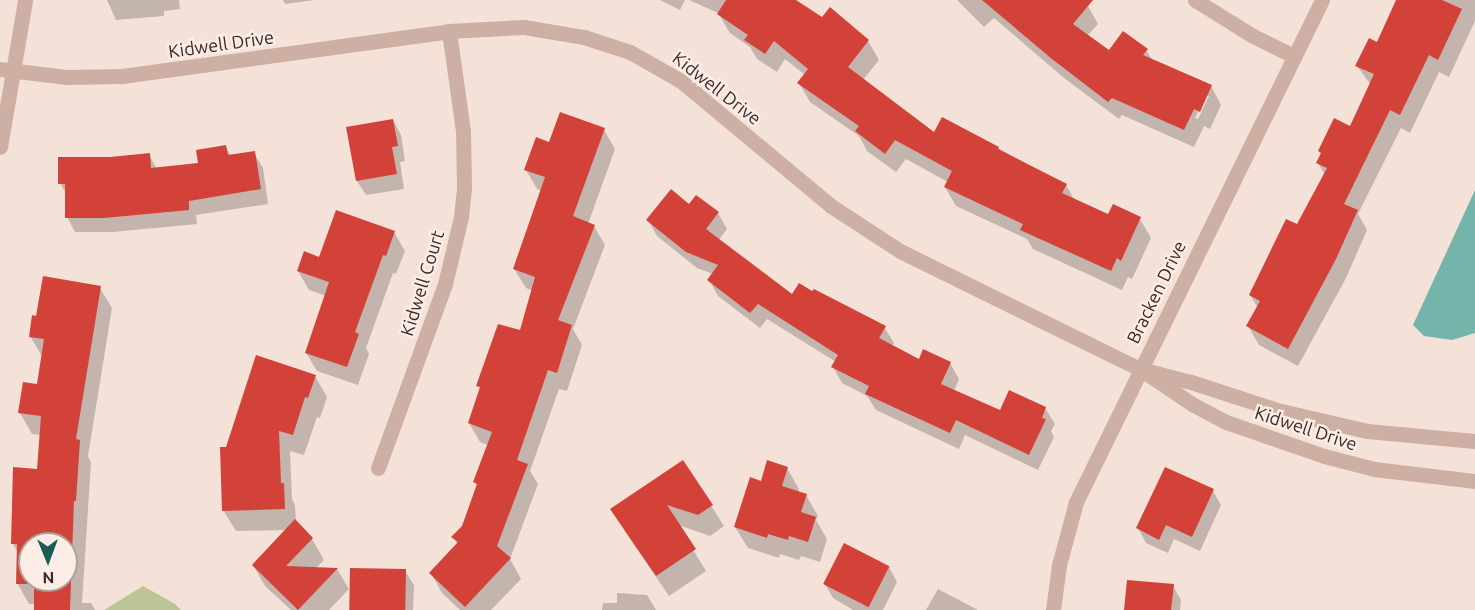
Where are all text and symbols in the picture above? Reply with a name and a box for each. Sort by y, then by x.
street label: Kidwell Drive [167,26,275,62]
street label: Kidwell Drive [669,47,765,129]
street label: Kidwell Court [396,228,448,338]
street label: Bracken Drive [1122,237,1190,347]
street label: Kidwell Drive [1252,401,1360,455]
north arrow [18,532,78,592]
text: N [42,569,54,587]

